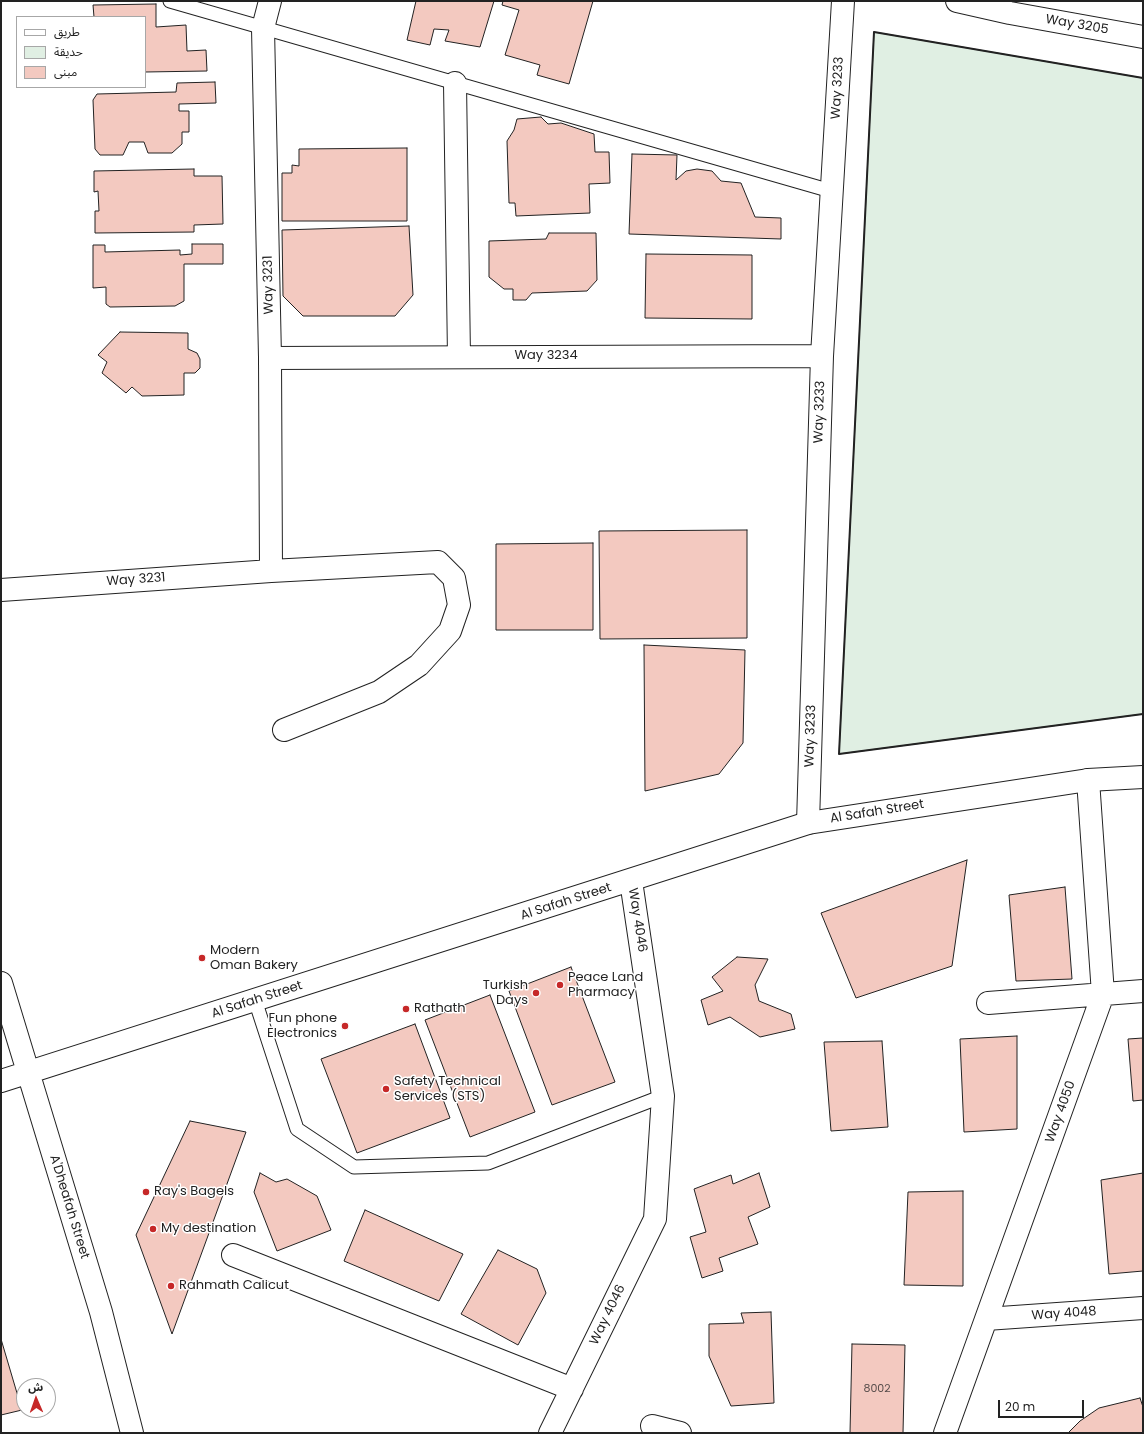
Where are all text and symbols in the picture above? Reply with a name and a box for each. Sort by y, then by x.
street label: Way 3205 [1044,12,1110,38]
legend [16,16,146,88]
text: طريق [54,23,80,40]
text: حديقة [54,43,83,60]
street label: Way 3233 [829,56,847,120]
text: مبنى [54,63,77,80]
street label: Way 3231 [261,255,277,315]
street label: Way 3234 [514,348,578,364]
street label: Way 3233 [811,380,829,444]
street label: Way 3231 [106,570,166,590]
street label: Way 3233 [802,704,820,768]
street label: Al Safah Street [829,797,925,827]
street label: Al Safah Street [519,880,613,924]
street label: Way 4046 [624,887,650,953]
place label: Modern Oman Bakery [210,943,298,974]
marker: Modern Oman Bakery [197,953,207,963]
place label: Peace Land Pharmacy [568,970,643,1001]
street label: Al Safah Street [210,978,304,1022]
place label: Turkish Days [483,978,528,1009]
marker: Peace Land Pharmacy [555,980,565,990]
marker: Turkish Days [531,988,541,998]
place label: Rathath [414,1001,466,1017]
marker: Rathath [401,1004,411,1014]
place label: Fun phone Electronics [267,1011,337,1042]
marker: Fun phone Electronics [340,1021,350,1031]
place label: Safety Technical Services (STS) [394,1074,501,1105]
street label: Way 4050 [1043,1079,1079,1145]
marker: Safety Technical Services (STS) [381,1084,391,1094]
street label: A'Dheafah Street [46,1153,92,1261]
place label: Ray's Bagels [154,1184,234,1200]
marker: Ray's Bagels [141,1187,151,1197]
place label: My destination [161,1221,256,1237]
marker: My destination [148,1224,158,1234]
place label: Rahmath Calicut [179,1278,289,1294]
marker: Rahmath Calicut [166,1281,176,1291]
street label: Way 4046 [587,1282,629,1348]
street label: Way 4048 [1031,1304,1097,1324]
north arrow [16,1378,56,1418]
text: ش [28,1379,43,1395]
house number: 8002 [863,1382,891,1396]
scale bar [1000,1392,1086,1418]
text: 20 m [1005,1398,1035,1415]

